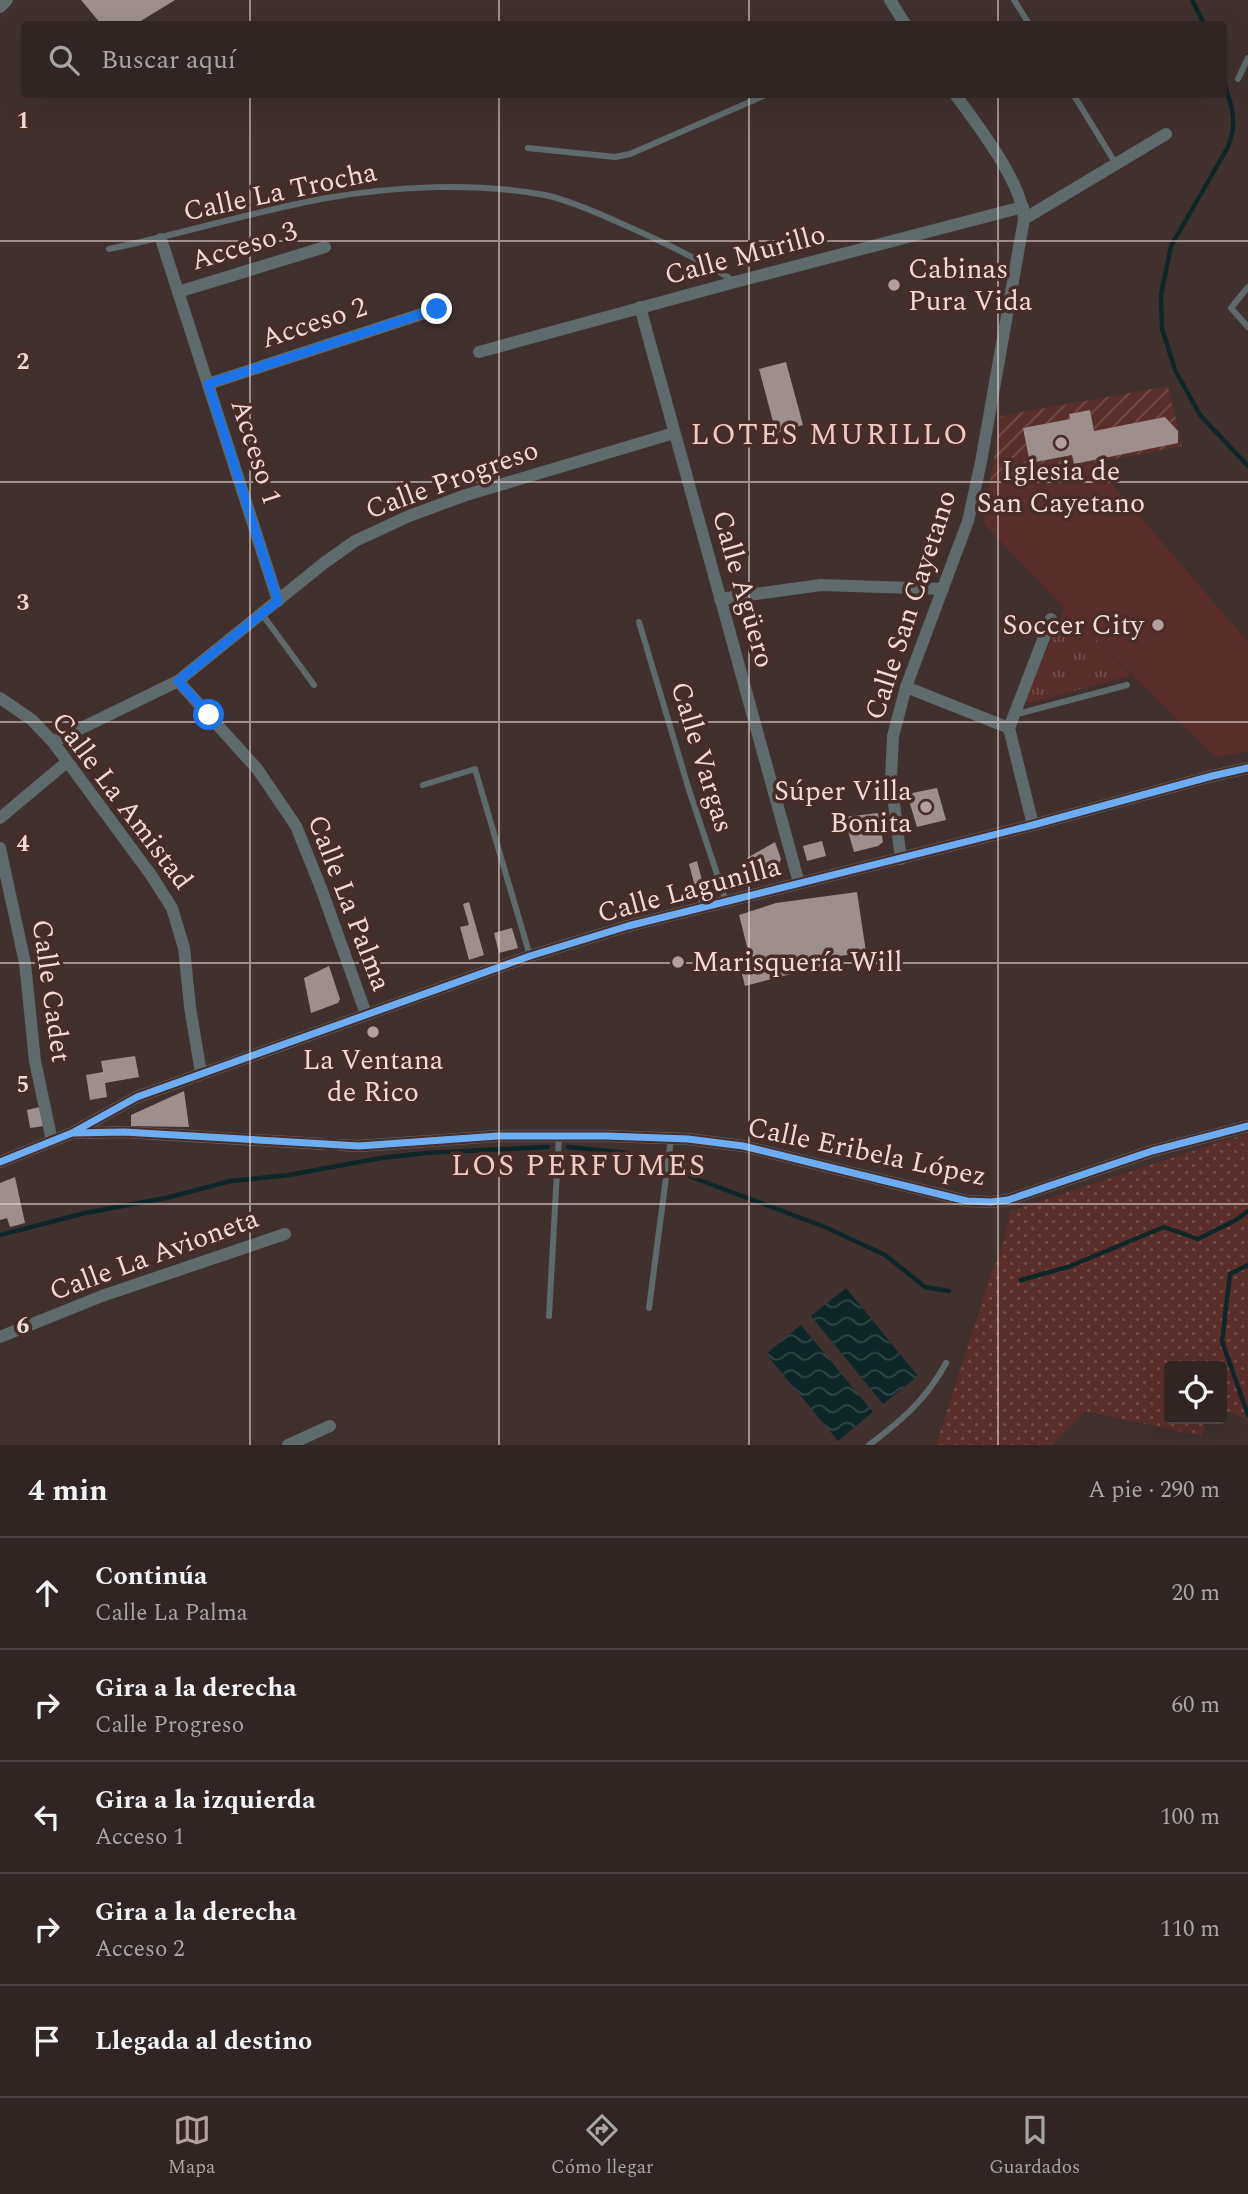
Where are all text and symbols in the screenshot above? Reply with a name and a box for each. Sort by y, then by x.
search box [21,21,1227,98]
text: Buscar aquí [101,40,236,80]
icon: search [45,41,83,79]
text: 1 [17,104,29,139]
street label: Calle La Trocha [179,150,381,234]
street label: Acceso 3 [186,209,302,283]
street label: Calle Murillo [660,213,830,297]
place label: Cabinas Pura Vida [908,248,1033,323]
marker: Cabinas Pura Vida [886,277,902,293]
street label: Acceso 2 [256,286,372,360]
route end [421,293,452,324]
text: 2 [17,345,30,380]
street label: Acceso 1 [219,394,293,510]
district label: LOTES MURILLO [691,412,969,458]
street label: Calle Progreso [359,429,545,531]
marker: Iglesia de San Cayetano [1053,435,1069,451]
place label: Iglesia de San Cayetano [977,450,1145,525]
street label: Calle San Cayetano [854,485,968,725]
street label: Calle Agüero [700,505,786,673]
text: 3 [17,586,30,621]
place label: Soccer City [1002,604,1146,647]
marker: Soccer City [1150,617,1166,633]
street label: Calle Vargas [659,676,745,838]
route start [193,699,224,730]
street label: Calle La Amistad [40,703,204,899]
place label: Súper Villa Bonita [774,770,912,845]
marker: Súper Villa Bonita [918,799,934,815]
street label: Calle La Palma [296,808,403,998]
text: 4 [17,827,30,862]
street label: Calle Lagunilla [593,845,786,935]
street label: Calle Cadet [20,917,82,1065]
place label: Marisquería Will [692,941,902,984]
marker: Marisquería Will [670,954,686,970]
marker: La Ventana de Rico [365,1024,381,1040]
place label: La Ventana de Rico [302,1039,444,1114]
text: 5 [17,1068,29,1103]
street label: Calle Eribela López [744,1106,990,1198]
district label: LOS PERFUMES [451,1143,707,1189]
street label: Calle La Avioneta [43,1197,265,1313]
text: 6 [17,1309,30,1344]
map controls [1164,1361,1227,1424]
button: locate [1164,1361,1227,1424]
text: 4 min [28,1468,108,1514]
text: A pie · 290 m [1088,1473,1220,1508]
text: Continúa [95,1556,207,1596]
icon: ahead [28,1574,66,1612]
text: 20 m [1171,1576,1220,1611]
text: Calle La Palma [95,1596,248,1631]
text: Gira a la derecha [95,1668,297,1708]
icon: right [28,1686,66,1724]
text: 60 m [1171,1688,1220,1723]
text: Calle Progreso [95,1708,244,1743]
text: Gira a la izquierda [95,1780,316,1820]
icon: left [28,1798,66,1836]
text: 100 m [1160,1800,1220,1835]
text: Acceso 1 [95,1820,185,1855]
text: Gira a la derecha [95,1892,297,1932]
icon: right [28,1910,66,1948]
text: 110 m [1160,1912,1220,1947]
text: Acceso 2 [95,1932,185,1967]
text: Llegada al destino [95,2021,312,2061]
icon: arrive [28,2022,66,2060]
tab: Mapa [168,2111,215,2182]
tab: Cómo llegar [551,2111,654,2182]
tab: Guardados [989,2111,1080,2182]

